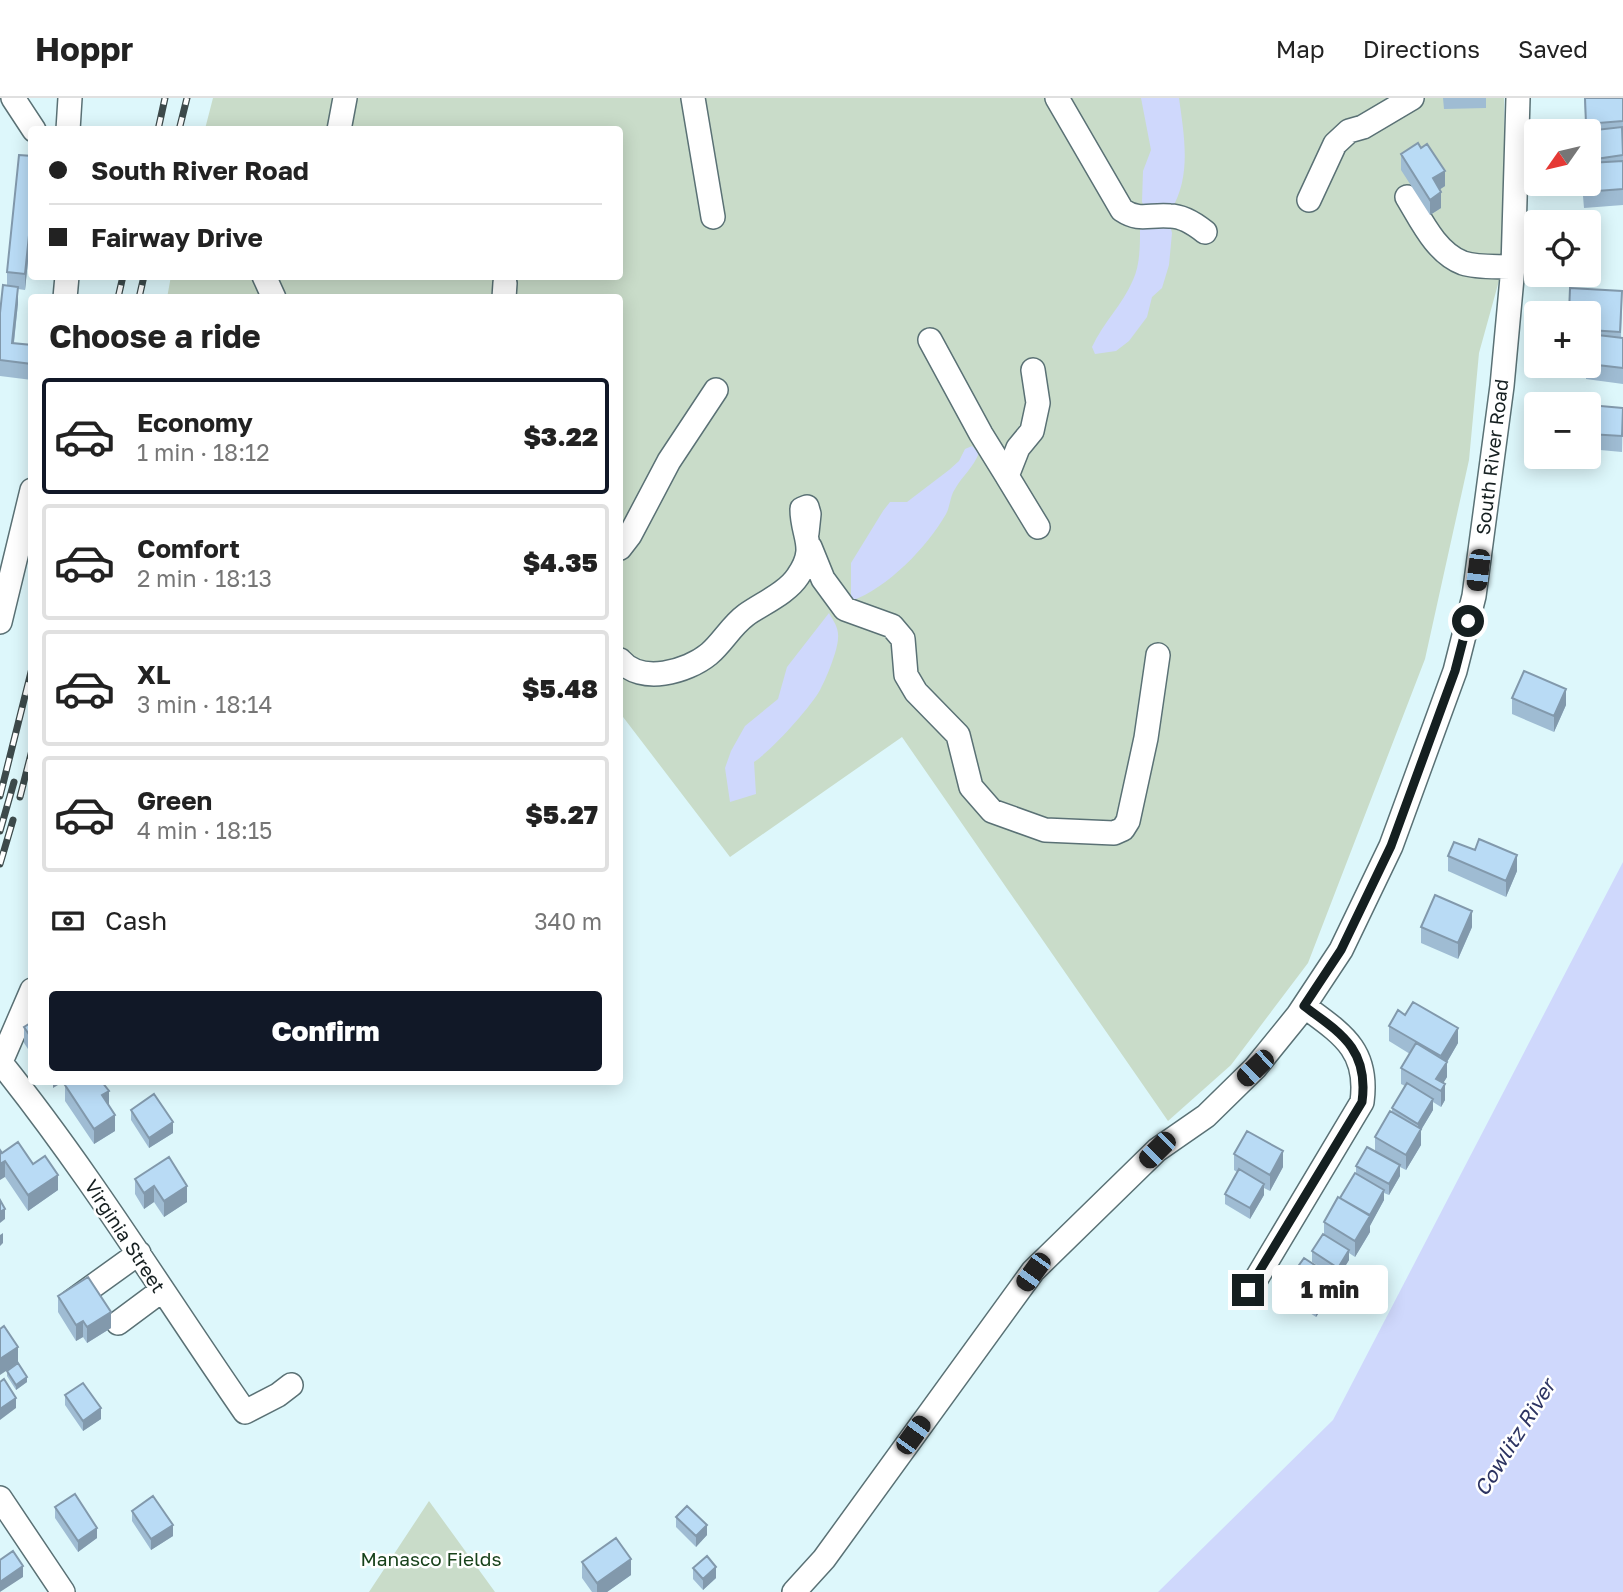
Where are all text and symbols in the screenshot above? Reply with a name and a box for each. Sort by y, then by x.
text: Hoppr [35,29,133,68]
text: Map [1276,34,1325,63]
text: Directions [1363,34,1480,63]
text: Saved [1518,34,1588,63]
north arrow [1524,119,1601,196]
map controls [1524,119,1601,469]
text: South River Road [91,155,309,186]
button: locate [1524,210,1601,287]
text: Fairway Drive [91,222,263,253]
button: + [1524,301,1601,378]
text: Choose a ride [49,317,261,355]
street label: South River Road [1471,378,1512,536]
button: − [1524,392,1601,469]
icon: car [53,405,116,468]
text: Economy [137,407,253,438]
text: $3.22 [523,421,598,452]
text: 1 min · 18:12 [137,438,270,466]
icon: car [53,531,116,594]
text: Comfort [137,533,240,564]
text: $4.35 [523,547,598,578]
car [1466,548,1491,592]
text: 2 min · 18:13 [137,564,272,592]
route start [1452,605,1484,637]
icon: car [53,657,116,720]
text: XL [137,659,171,690]
text: $5.48 [522,673,598,704]
text: 3 min · 18:14 [137,690,273,718]
icon: car [53,783,116,846]
text: Green [137,785,212,816]
text: $5.27 [525,799,598,830]
text: 4 min · 18:15 [137,816,272,844]
icon: cash [49,902,87,940]
text: Cash [105,905,167,936]
text: 340 m [534,907,602,935]
button: Confirm [49,991,602,1071]
car [1233,1046,1278,1090]
car [1135,1128,1180,1172]
street label: Virginia Street [80,1175,171,1297]
car [1013,1249,1054,1295]
callout: 1 min [1272,1266,1388,1314]
route end [1232,1274,1264,1306]
text: 1 min [1301,1275,1359,1303]
water label: Cowlitz River [1468,1372,1562,1501]
car [893,1412,934,1458]
park label: Manasco Fields [360,1547,502,1570]

